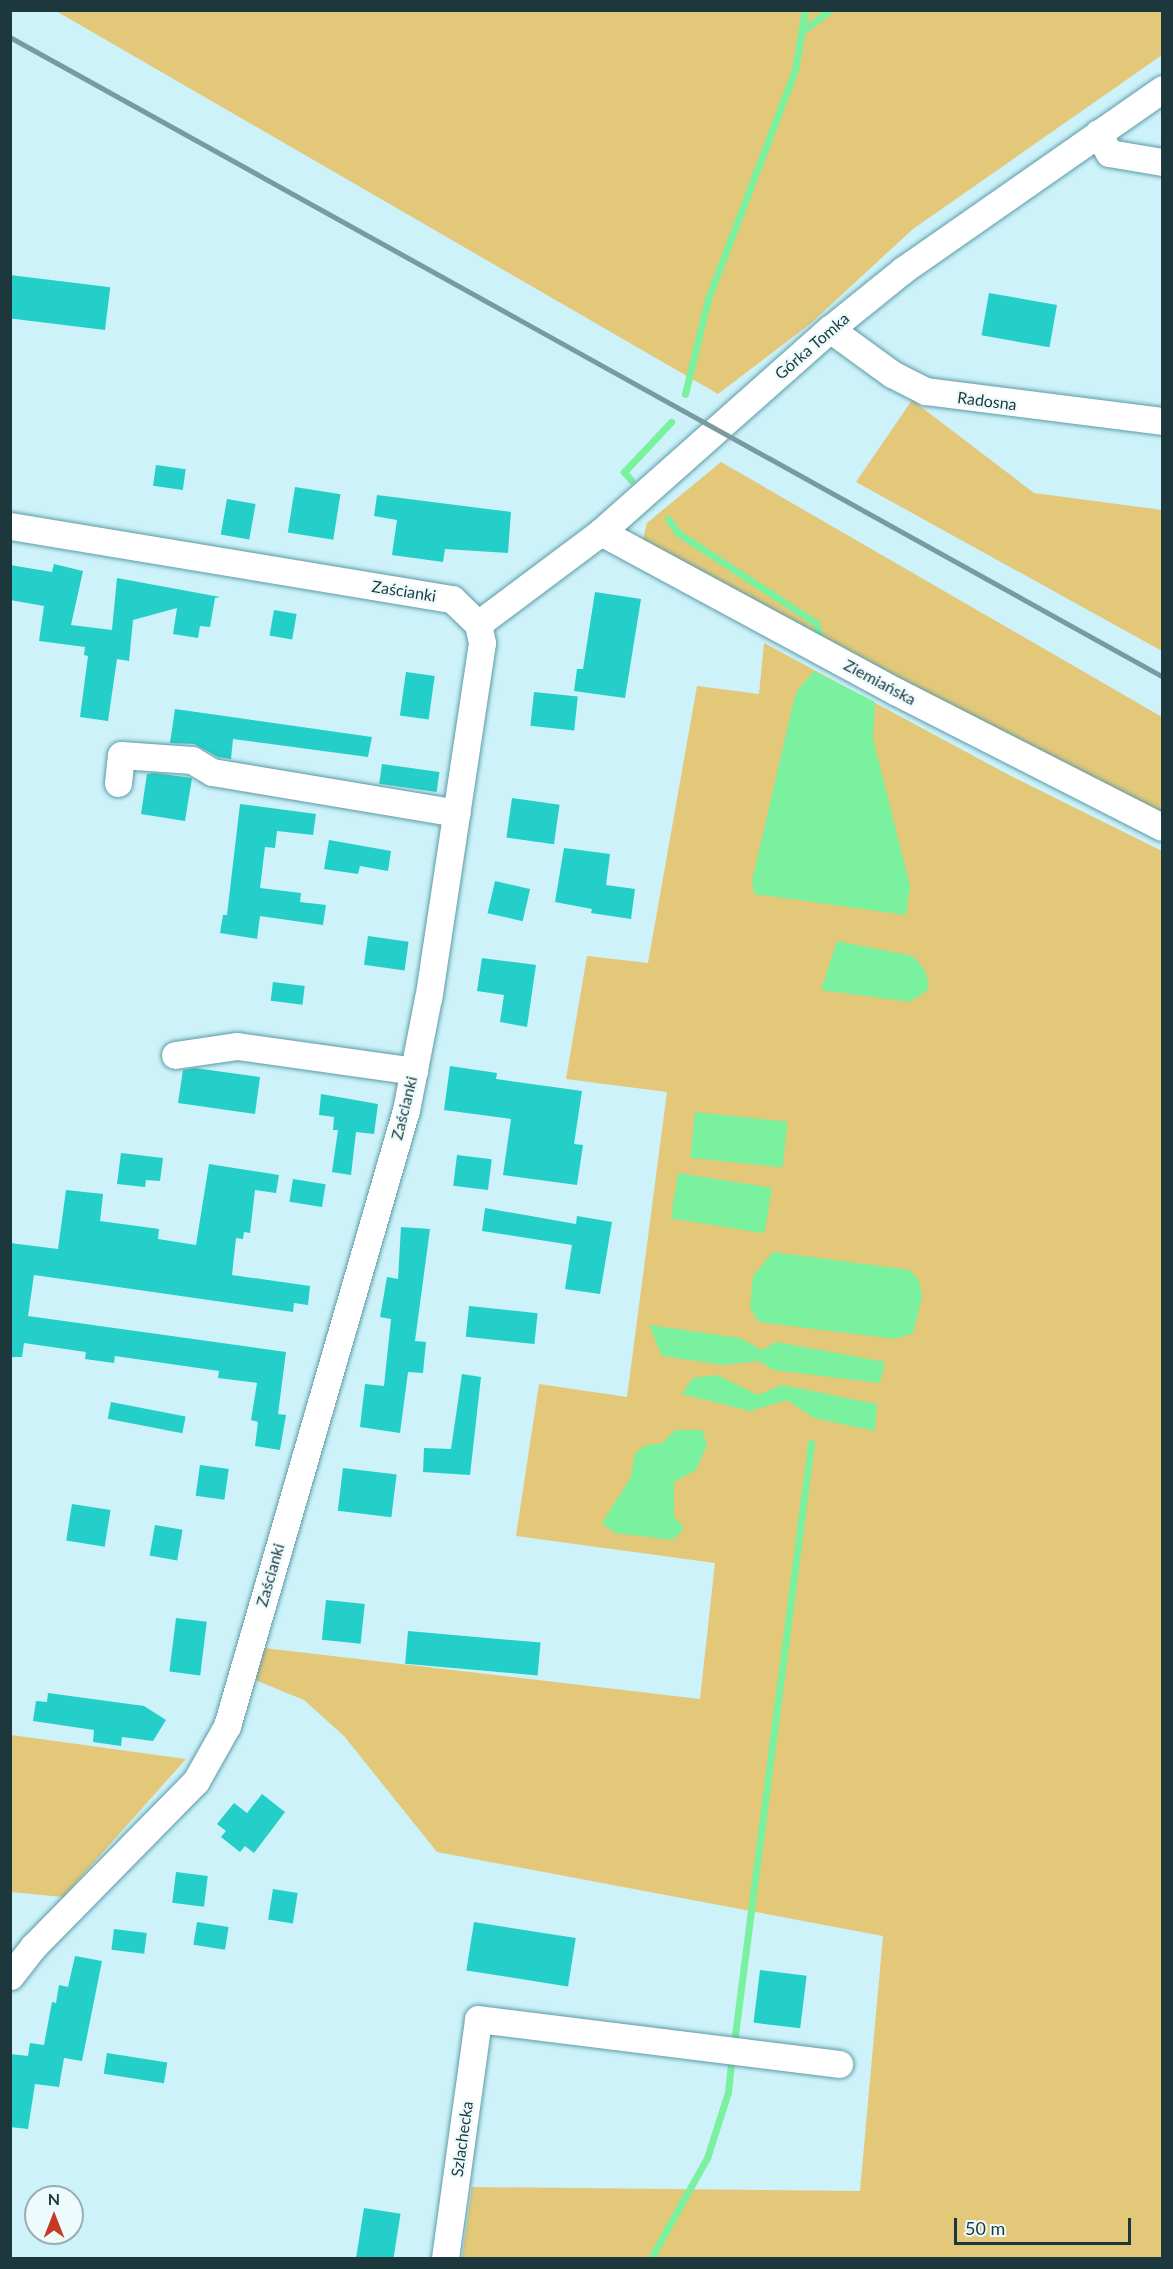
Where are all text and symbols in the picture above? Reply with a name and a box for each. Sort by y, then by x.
street label: Górka Tomka [771,308,853,384]
street label: Radosna [956,388,1018,414]
street label: Zaścianki [371,576,437,606]
street label: Ziemiańska [841,655,919,709]
street label: Zaścianki [387,1074,421,1142]
street label: Zaścianki [252,1541,288,1609]
street label: Szlachecka [447,2100,477,2178]
north arrow [24,2185,84,2245]
text: N [48,2189,60,2208]
scale bar [957,2206,1134,2244]
text: 50 m [965,2217,1005,2239]

